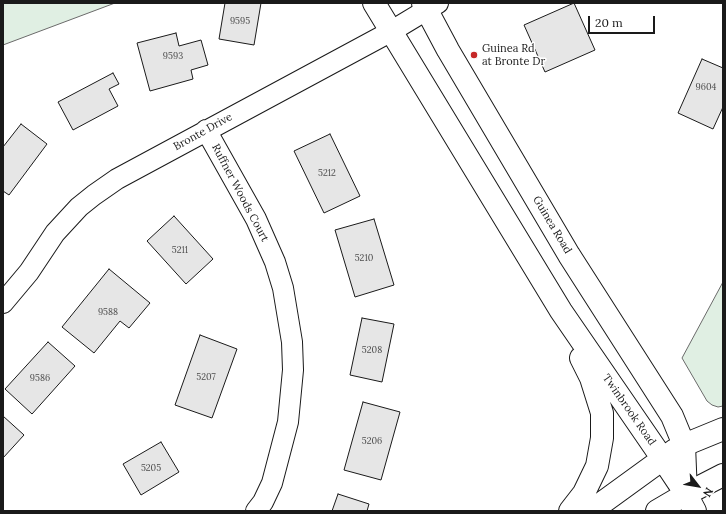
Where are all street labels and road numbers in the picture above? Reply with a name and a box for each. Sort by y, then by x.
street label: Bronte Drive [171,110,235,154]
street label: Ruffner Woods Court [209,142,271,244]
street label: Guinea Road [530,194,574,256]
street label: Twinbrook Road [600,372,658,448]

